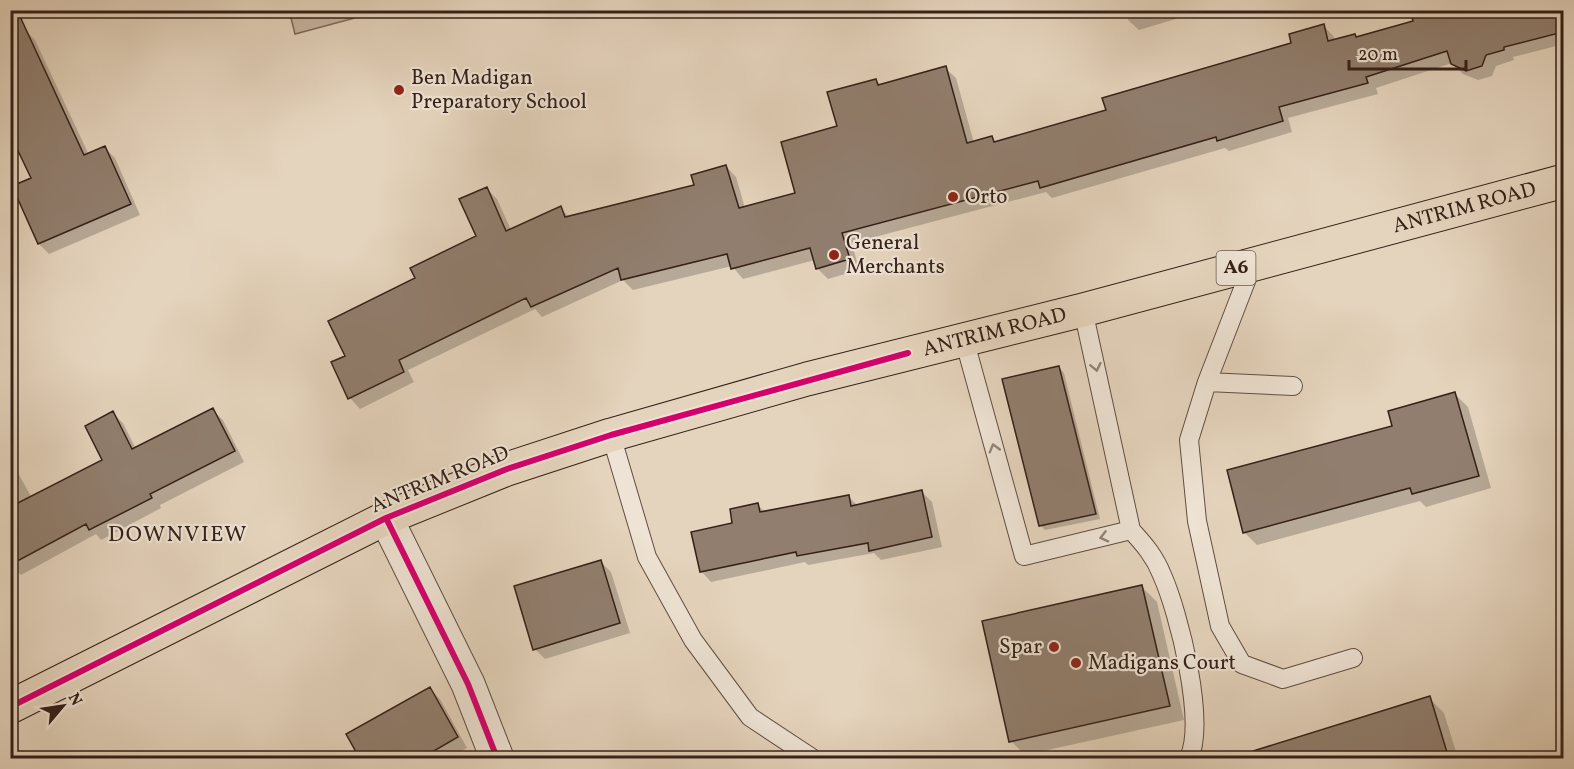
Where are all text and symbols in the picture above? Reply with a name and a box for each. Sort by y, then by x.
scale bar [1349,33,1466,71]
text: 20 m [1358,43,1398,68]
place label: Ben Madigan Preparatory School [411,64,587,117]
marker: Ben Madigan Preparatory School [392,83,406,97]
street label: ANTRIM ROAD [1390,175,1539,241]
place label: Orto [965,183,1007,212]
marker: Orto [946,190,960,204]
place label: General Merchants [846,229,945,282]
marker: General Merchants [827,248,841,262]
road number: A6 [1216,251,1256,285]
street label: ANTRIM ROAD [920,300,1069,364]
one-way arrow [1088,362,1101,372]
street label: ANTRIM ROAD [366,439,514,521]
one-way arrow [988,443,1001,453]
district label: DOWNVIEW [108,520,248,551]
one-way arrow [1099,529,1109,542]
place label: Spar [999,633,1042,662]
marker: Spar [1047,640,1061,654]
place label: Madigans Court [1088,649,1236,678]
marker: Madigans Court [1069,656,1083,670]
north arrow [33,676,93,736]
text: N [62,689,87,710]

